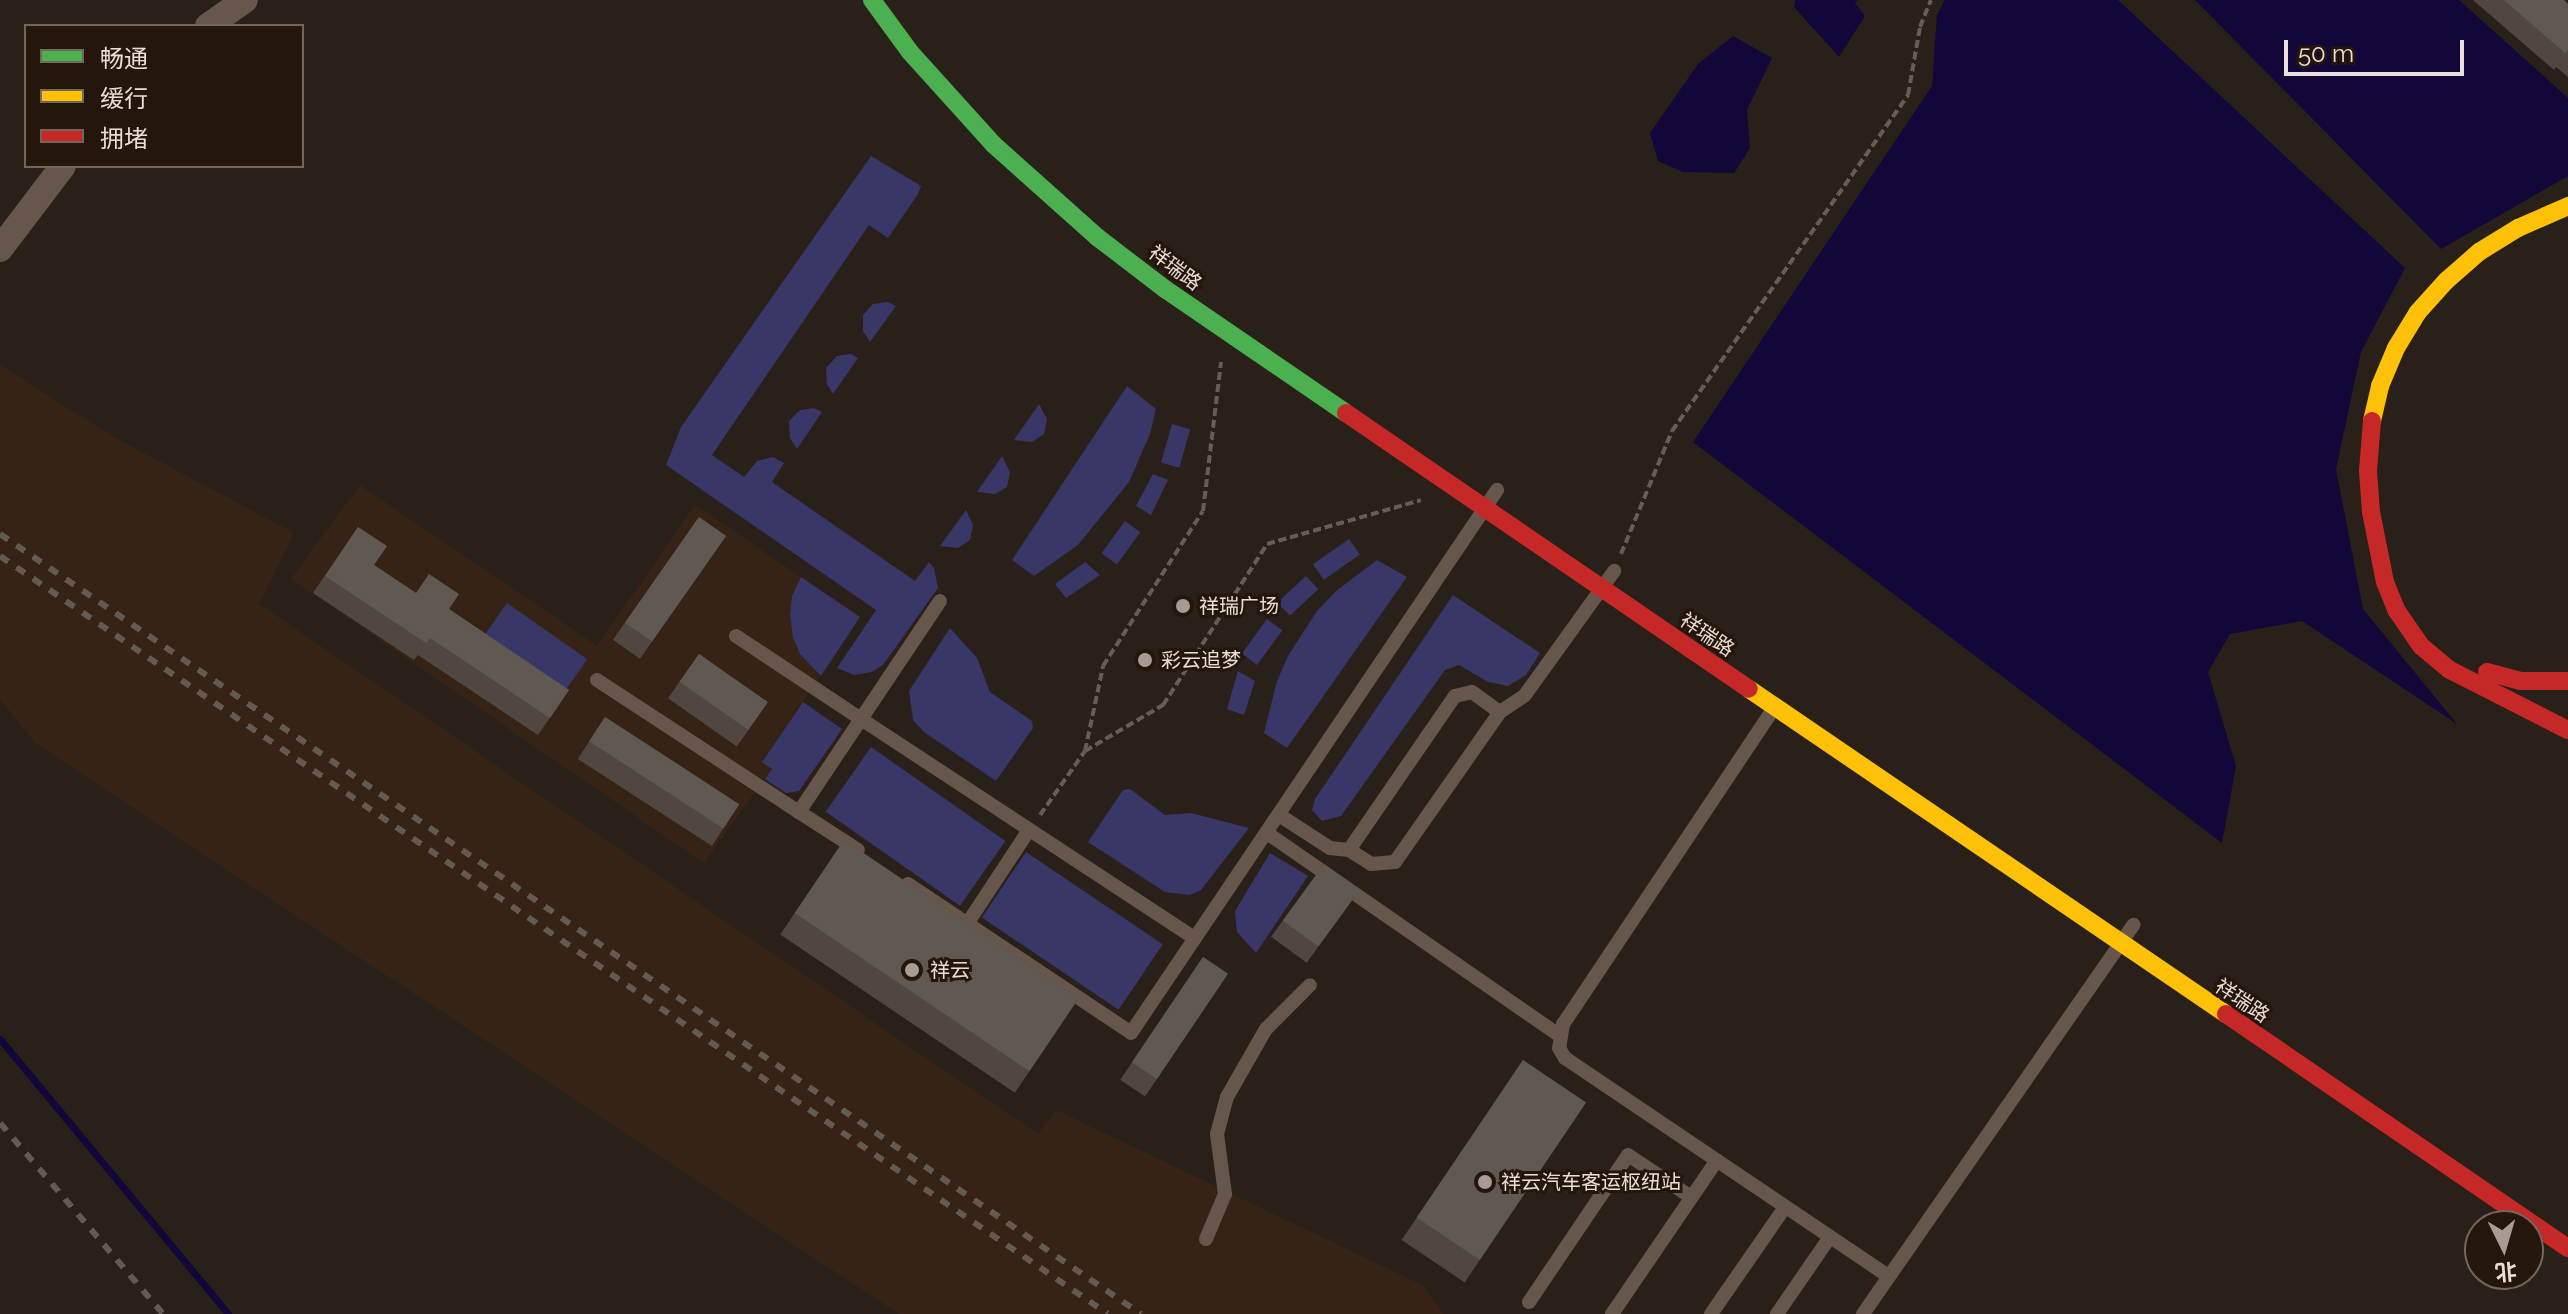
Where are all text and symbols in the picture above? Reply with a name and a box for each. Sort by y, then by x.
legend [24,24,304,168]
scale bar [2288,24,2468,74]
text: 50 m [2298,39,2354,68]
text: 畅通 [100,44,148,73]
text: 缓行 [100,84,148,113]
text: 拥堵 [100,124,148,153]
street label: 祥瑞路 [1144,240,1206,296]
place label: 祥瑞广场 [1199,594,1279,618]
marker: 祥瑞广场 [1174,597,1192,615]
street label: 祥瑞路 [1675,608,1739,662]
place label: 彩云追梦 [1161,648,1241,672]
marker: 彩云追梦 [1136,651,1154,669]
place label: 祥云 [930,958,970,982]
marker: 祥云 [901,959,923,981]
street label: 祥瑞路 [2210,974,2274,1028]
place label: 祥云汽车客运枢纽站 [1501,1170,1681,1194]
marker: 祥云汽车客运枢纽站 [1476,1173,1494,1191]
north arrow [2464,1210,2544,1290]
text: 北 [2494,1258,2518,1286]

